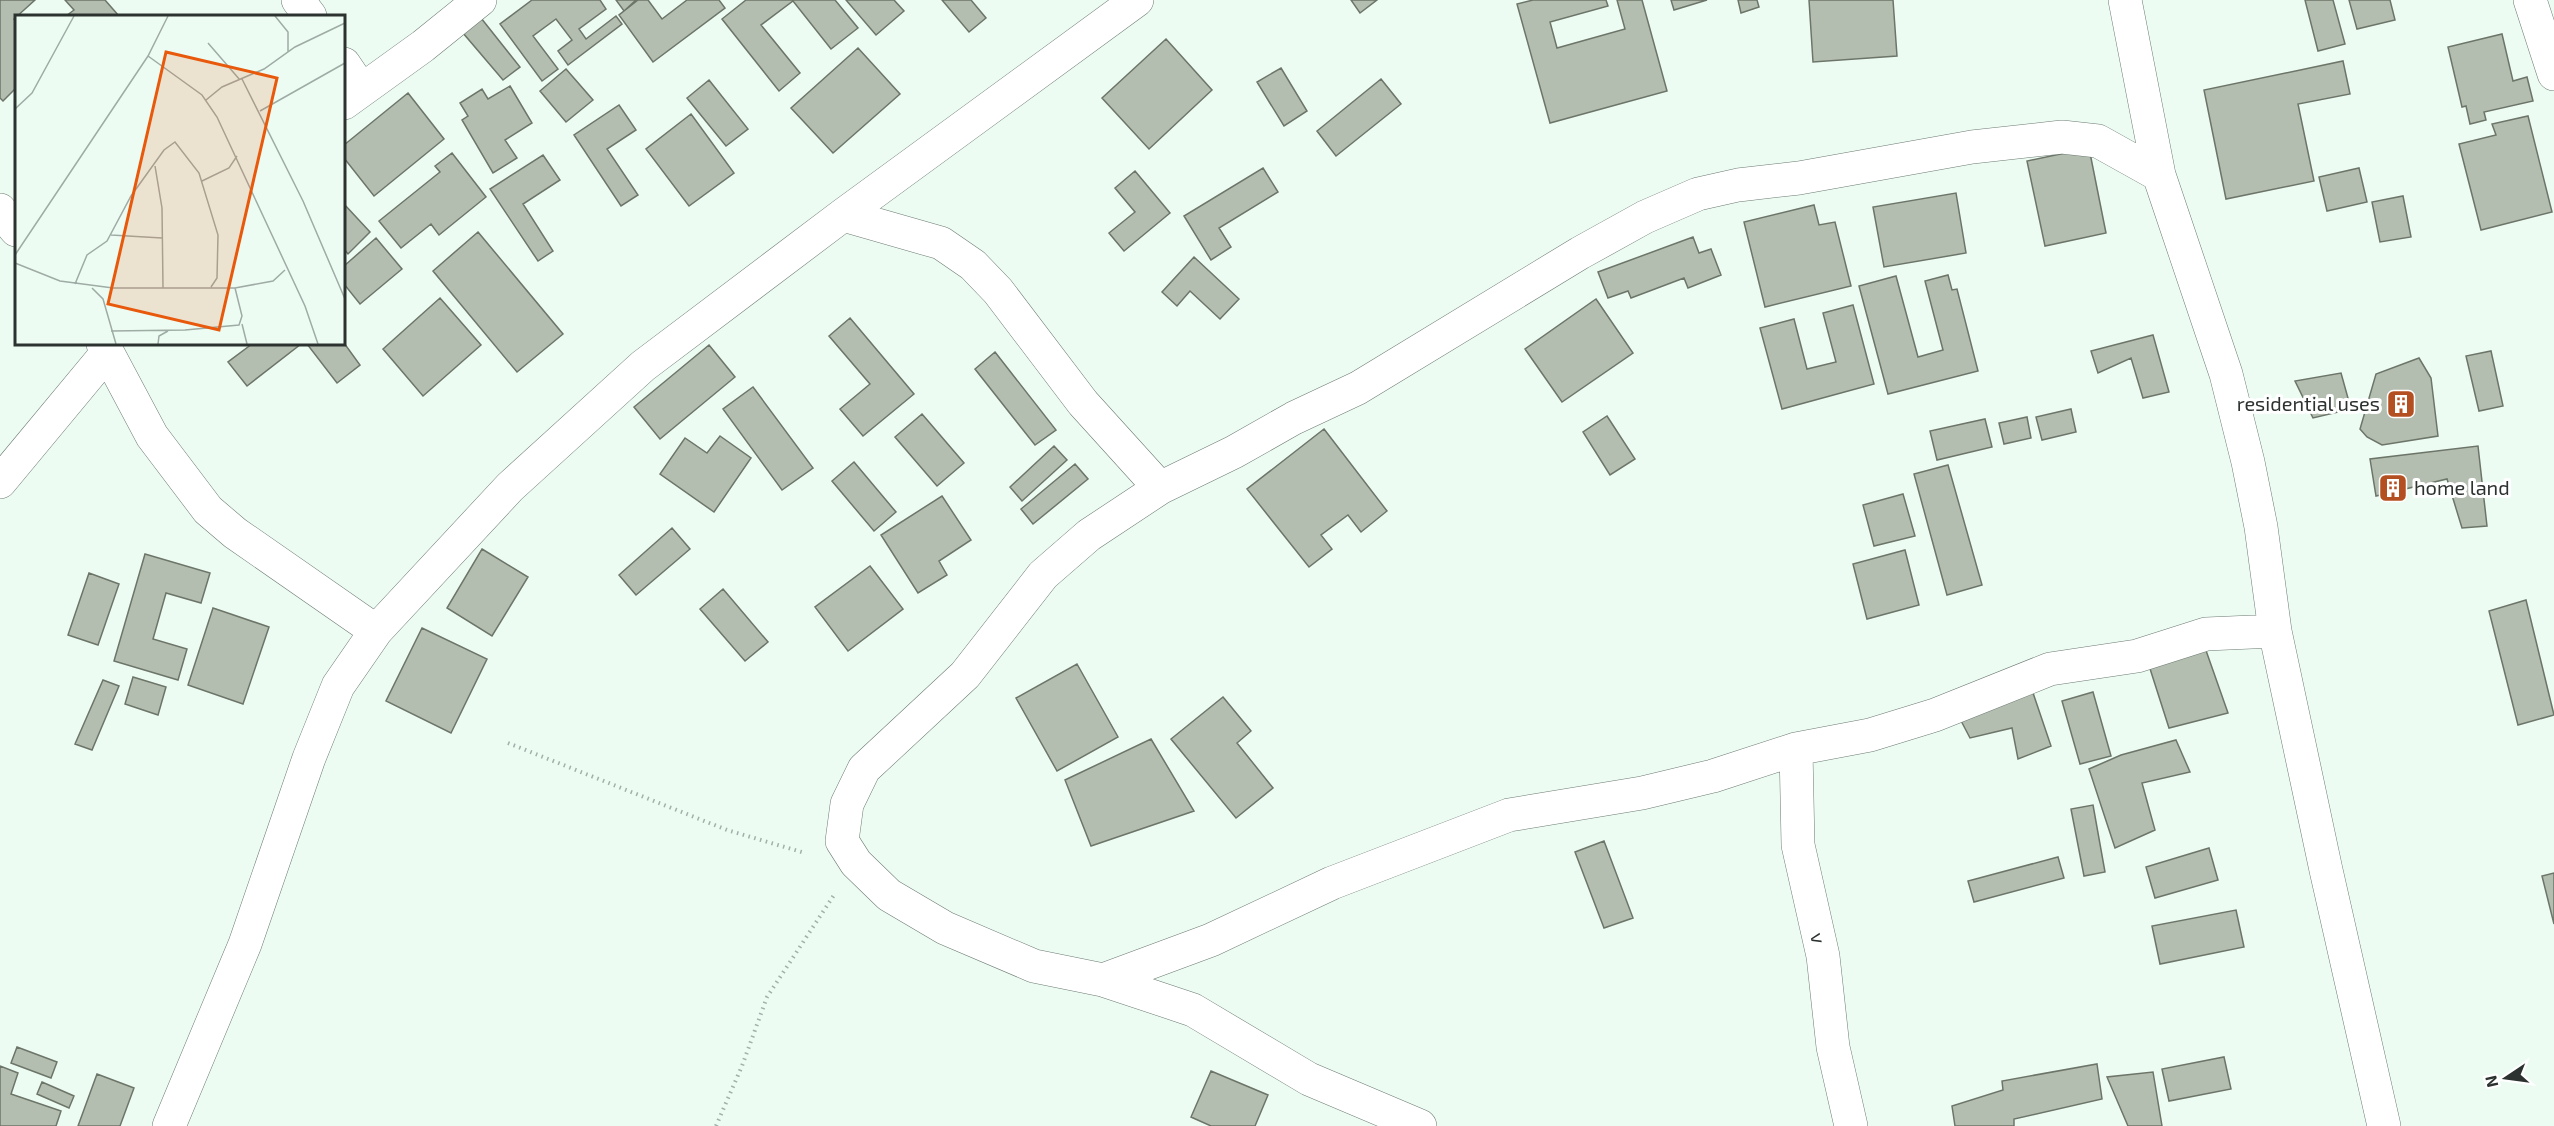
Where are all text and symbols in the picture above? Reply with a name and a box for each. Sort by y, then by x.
inset map [15,15,345,345]
building icon: residential uses [2385,388,2417,420]
place label: residential uses [2237,391,2380,415]
building icon: home land [2377,472,2409,504]
place label: home land [2414,475,2510,499]
street label: v [1806,930,1832,946]
north arrow [2476,1048,2536,1108]
text: N [2480,1074,2501,1089]

